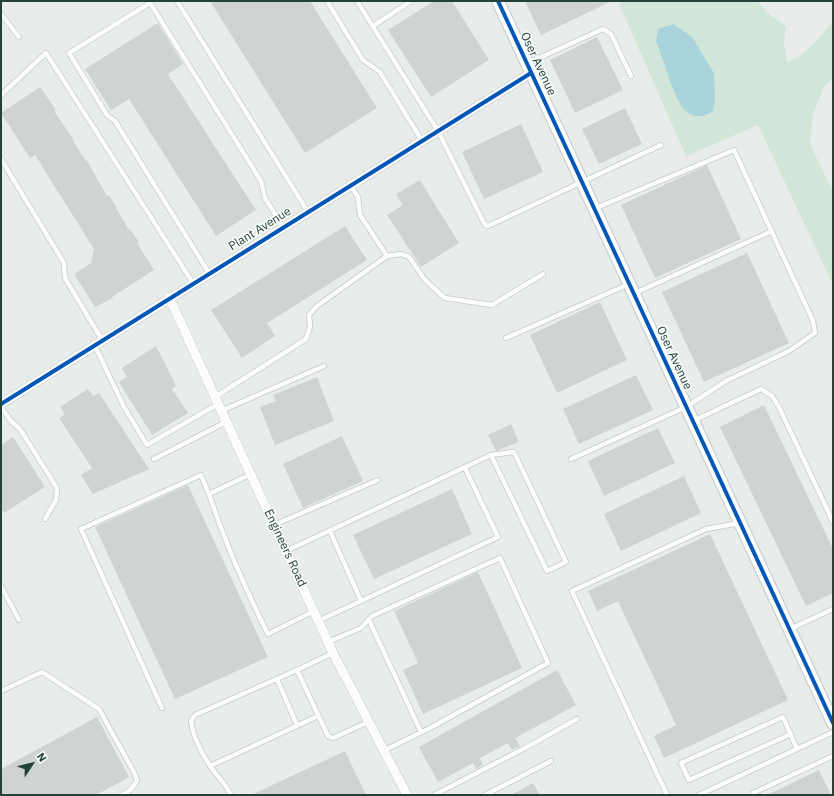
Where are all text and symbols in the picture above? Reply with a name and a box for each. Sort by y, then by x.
street label: Oser Avenue [517,30,559,98]
street label: Plant Avenue [226,204,294,254]
street label: Oser Avenue [653,324,695,392]
street label: Engineers Road [261,507,309,589]
north arrow [12,744,52,784]
text: N [34,750,50,764]

